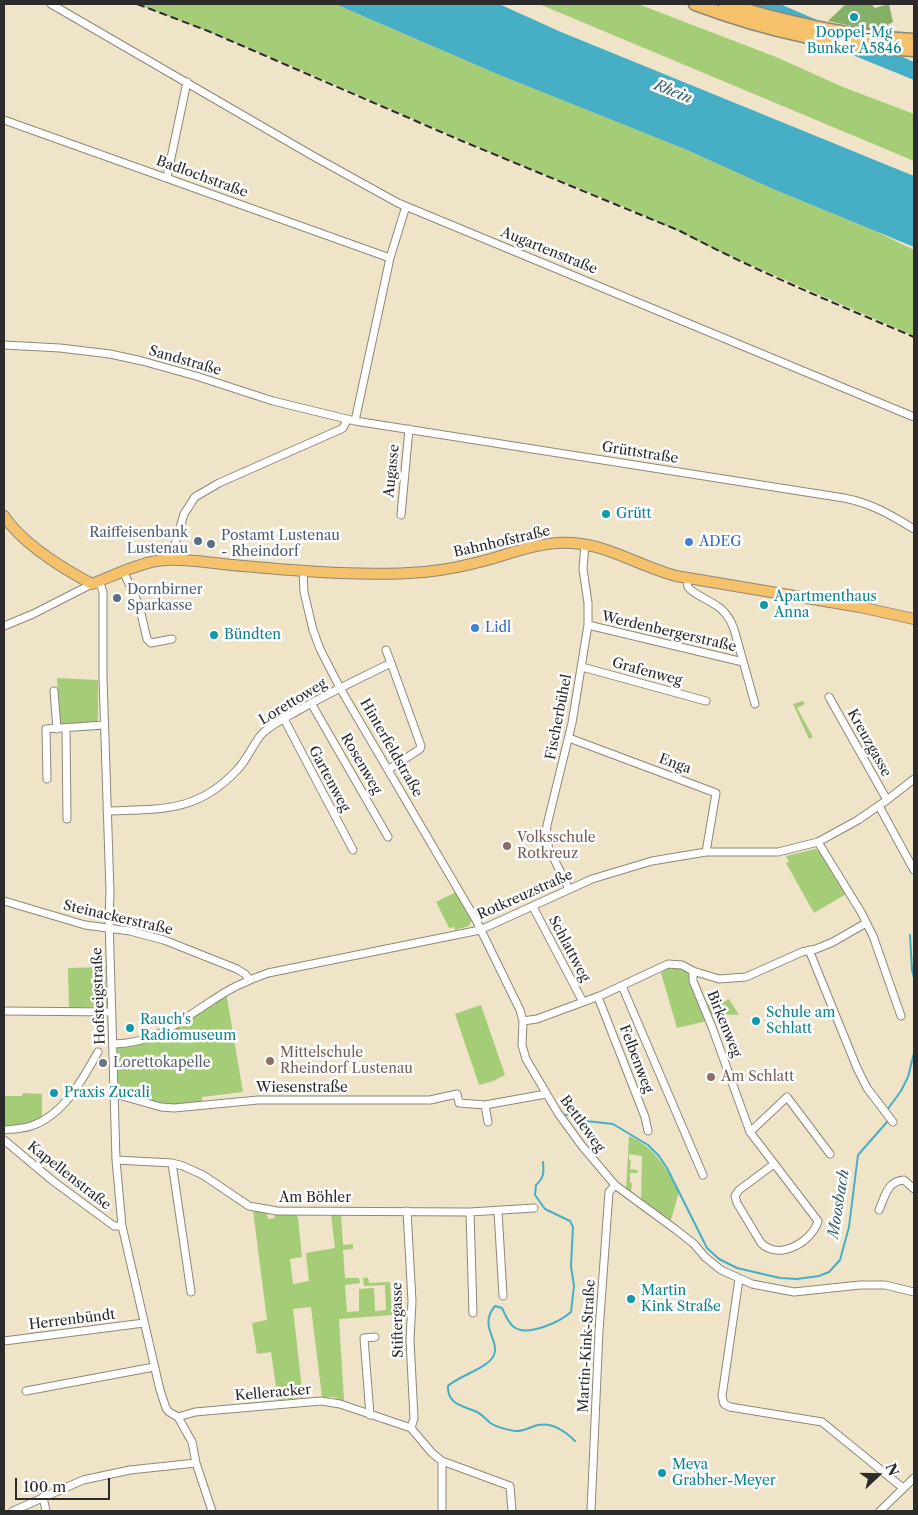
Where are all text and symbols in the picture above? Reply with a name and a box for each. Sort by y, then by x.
marker: Doppel-Mg Bunker A5846 [848,11,860,23]
place label: Doppel-Mg Bunker A5846 [807,25,901,58]
water label: Rhein [651,76,695,108]
street label: Badlochstraße [154,153,250,201]
street label: Augartenstraße [498,224,600,278]
street label: Sandstraße [147,343,223,379]
street label: Grüttstraße [601,439,679,467]
street label: Augasse [381,443,403,499]
place label: Grütt [616,506,651,522]
marker: Grütt [600,508,612,520]
street label: Bahnhofstraße [452,523,552,561]
place label: Raiffeisenbank Lustenau [89,525,188,558]
place label: Postamt Lustenau - Rheindorf [221,528,340,560]
place label: ADEG [699,534,742,550]
marker: Raiffeisenbank Lustenau [192,535,204,547]
marker: ADEG [683,536,695,548]
marker: Postamt Lustenau - Rheindorf [205,538,217,550]
place label: Dornbirner Sparkasse [127,582,203,614]
place label: Apartmenthaus Anna [774,589,877,622]
marker: Dornbirner Sparkasse [111,592,123,604]
marker: Apartmenthaus Anna [758,599,770,611]
street label: Werdenbergerstraße [600,608,738,656]
place label: Lidl [485,620,511,636]
marker: Lidl [469,622,481,634]
place label: Bündten [224,627,281,643]
marker: Bündten [208,629,220,641]
street label: Grafenweg [610,655,684,689]
street label: Fischerbühel [542,673,576,761]
street label: Lorettoweg [256,675,330,729]
street label: Hinterfeldstraße [356,696,426,800]
street label: Kreuzgasse [843,706,895,780]
street label: Rosenweg [337,731,385,797]
street label: Gartenweg [305,743,353,815]
street label: Enga [657,750,693,778]
place label: Volksschule Rotkreuz [517,830,596,862]
marker: Volksschule Rotkreuz [501,840,513,852]
street label: Rotkreuzstraße [475,866,575,924]
street label: Steinackerstraße [62,897,174,939]
street label: Schlattweg [545,913,593,985]
street label: Hofsteigstraße [89,947,109,1045]
street label: Birkenweg [703,988,745,1060]
place label: Schule am Schlatt [766,1005,835,1038]
place label: Rauch's Radiomuseum [140,1012,236,1044]
marker: Schule am Schlatt [750,1015,762,1027]
marker: Rauch's Radiomuseum [124,1022,136,1034]
street label: Felbenweg [615,1023,657,1095]
place label: Mittelschule Rheindorf Lustenau [280,1045,413,1078]
place label: Lorettokapelle [113,1055,211,1071]
marker: Mittelschule Rheindorf Lustenau [264,1055,276,1067]
marker: Lorettokapelle [97,1057,109,1069]
place label: Am Schlatt [721,1069,794,1085]
marker: Am Schlatt [705,1071,717,1083]
street label: Wiesenstraße [256,1080,348,1096]
place label: Praxis Zucali [64,1085,150,1101]
marker: Praxis Zucali [48,1087,60,1099]
street label: Bettleweg [556,1092,608,1156]
street label: Kapellenstraße [24,1138,114,1214]
water label: Moosbach [825,1168,853,1240]
street label: Am Böhler [279,1190,351,1206]
street label: Martin-Kink-Straße [575,1279,599,1413]
street label: Stiftergasse [389,1282,407,1358]
place label: Martin Kink Straße [641,1283,721,1315]
marker: Martin Kink Straße [625,1293,637,1305]
street label: Herrenbündt [28,1306,116,1334]
street label: Kelleracker [234,1381,312,1405]
north arrow [853,1450,903,1500]
place label: Meya Grabher-Meyer [672,1457,776,1490]
text: N [881,1461,903,1479]
marker: Meya Grabher-Meyer [656,1467,668,1479]
scale bar [18,1468,112,1500]
text: 100 m [23,1477,66,1496]

